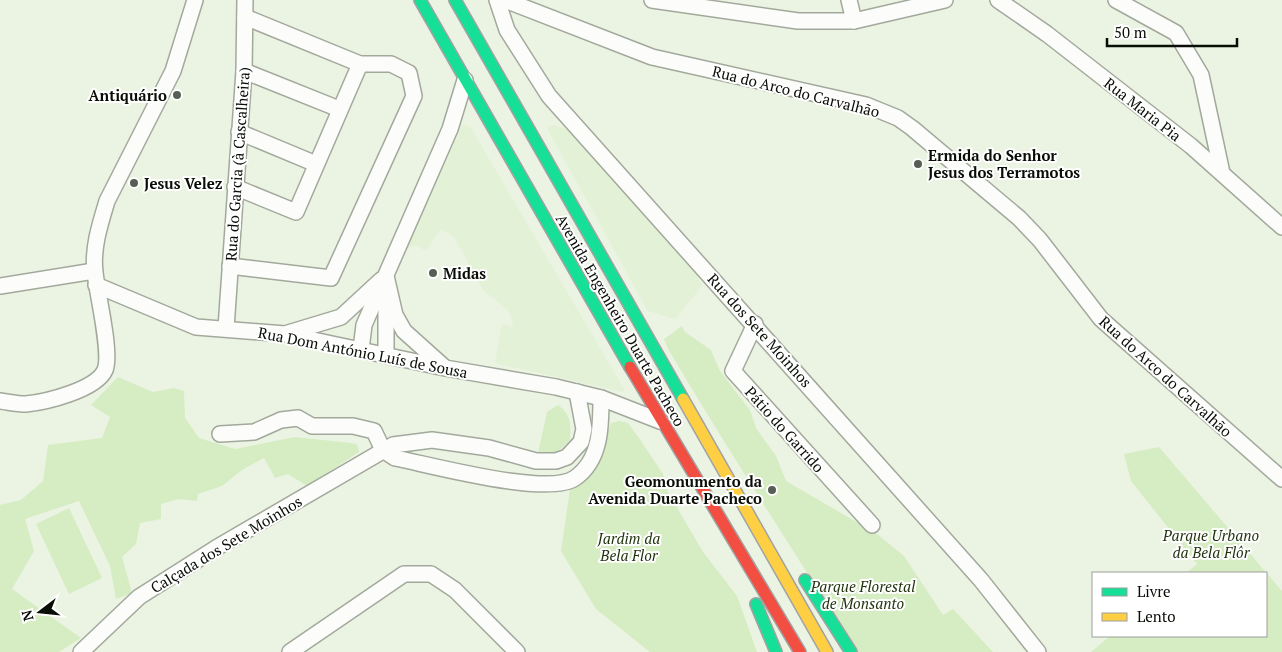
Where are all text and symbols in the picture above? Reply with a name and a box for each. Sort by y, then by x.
scale bar [1107,15,1237,47]
text: 50 m [1114,22,1147,42]
street label: Rua do Arco do Carvalhão [710,61,882,121]
street label: Rua do Garcia (à Cascalheira) [220,66,254,262]
street label: Rua Maria Pia [1100,73,1186,146]
place label: Antiquário [89,85,167,105]
marker: Antiquário [171,89,183,101]
place label: Ermida do Senhor Jesus dos Terramotos [928,145,1080,182]
marker: Ermida do Senhor Jesus dos Terramotos [912,158,924,170]
place label: Jesus Velez [144,173,223,193]
marker: Jesus Velez [128,177,140,189]
street label: Avenida Engenheiro Duarte Pacheco [552,210,690,430]
place label: Midas [443,263,486,283]
marker: Midas [427,267,439,279]
street label: Rua dos Sete Moinhos [703,269,817,391]
street label: Rua do Arco do Carvalhão [1095,311,1237,441]
street label: Rua Dom António Luís de Sousa [257,322,470,382]
street label: Pátio do Garrido [741,382,829,476]
place label: Geomonumento da Avenida Duarte Pacheco [588,471,763,508]
marker: Geomonumento da Avenida Duarte Pacheco [766,484,778,496]
street label: Calçada dos Sete Moinhos [147,491,305,597]
park label: Parque Urbano da Bela Flôr [1162,525,1260,562]
park label: Jardim da Bela Flor [597,528,660,565]
legend [1092,572,1267,637]
park label: Parque Florestal de Monsanto [810,576,916,613]
text: Livre [1137,581,1171,601]
north arrow [15,587,65,637]
text: Lento [1137,606,1176,626]
text: N [16,608,38,623]

